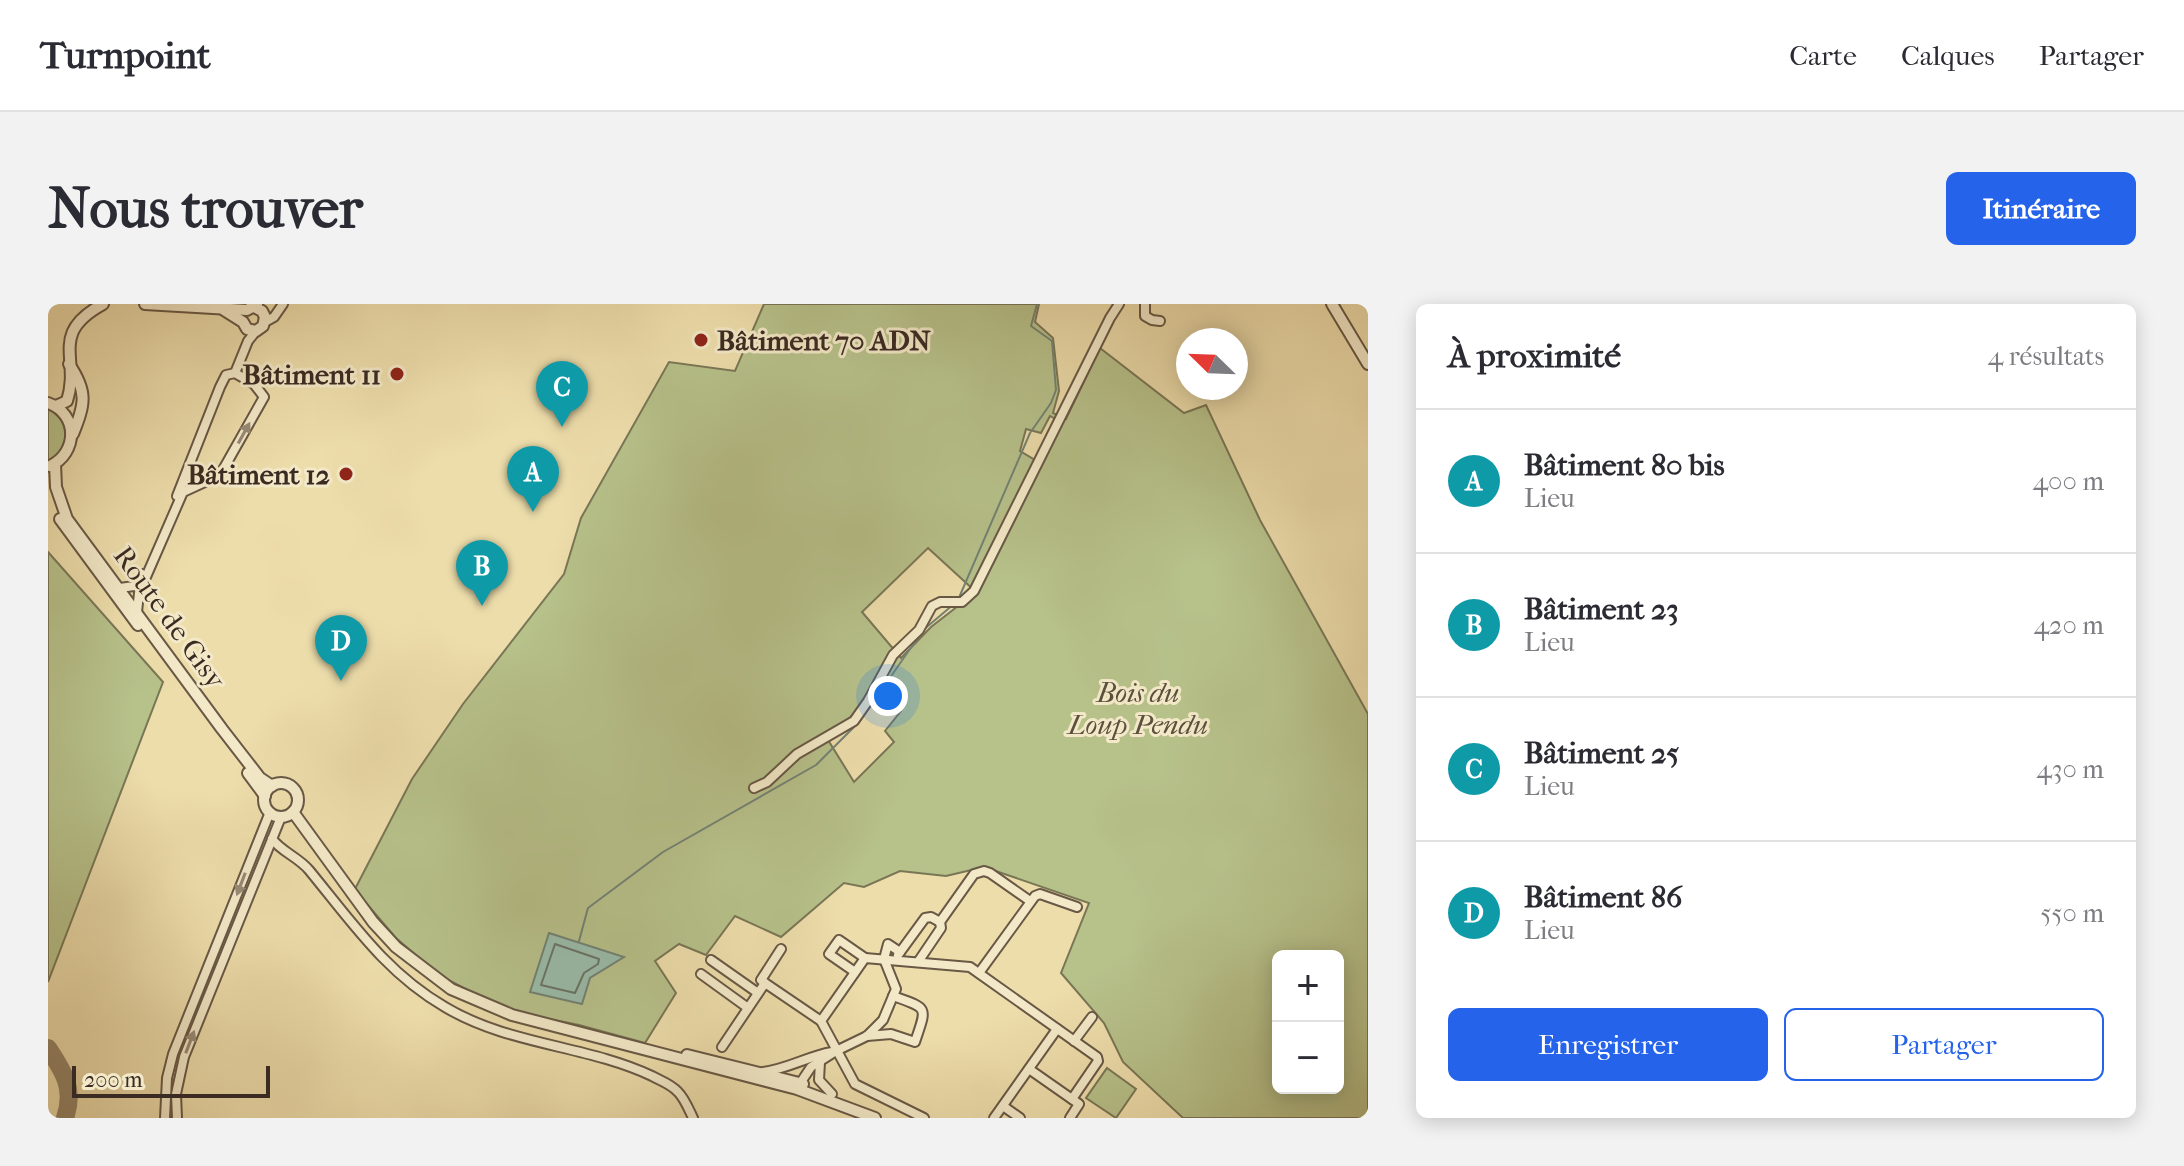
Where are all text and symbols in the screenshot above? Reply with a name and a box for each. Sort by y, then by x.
text: Turnpoint [40,33,211,78]
text: Carte [1789,39,1857,72]
text: Calques [1901,39,1995,72]
text: Partager [2039,39,2144,72]
button: Itinéraire [1946,172,2136,245]
text: Nous trouver [48,176,363,241]
place label: Bâtiment 70 ADN [717,324,931,357]
north arrow [1176,328,1248,400]
marker: Bâtiment 70 ADN [692,331,710,349]
text: À proximité [1448,336,1621,376]
text: 4 résultats [1988,341,2104,372]
place label: Bâtiment 11 [243,358,381,391]
pin: C [536,361,588,427]
marker: Bâtiment 11 [388,365,406,383]
one-way arrow [237,422,251,444]
pin: A [507,446,559,512]
text: Bâtiment 80 bis [1524,448,1724,483]
place label: Bâtiment 12 [187,458,330,491]
marker: Bâtiment 12 [337,465,355,483]
text: A [1466,466,1482,497]
text: 400 m [2033,466,2104,497]
text: Lieu [1524,483,1575,514]
street label: Route de Gisy [107,540,233,696]
pin: B [456,540,508,606]
text: Bâtiment 23 [1524,592,1679,627]
text: B [1466,610,1482,641]
text: 420 m [2034,610,2104,641]
pin: D [315,615,367,681]
text: Lieu [1524,627,1575,658]
your location [868,676,908,716]
park label: Bois du Loup Pendu [1066,676,1208,741]
text: Bâtiment 25 [1524,736,1679,771]
text: C [1465,754,1483,785]
text: 430 m [2036,754,2104,785]
text: Lieu [1524,771,1575,802]
one-way arrow [234,873,247,897]
text: Bâtiment 86 [1524,880,1682,915]
text: D [1464,898,1484,929]
text: 550 m [2040,898,2104,929]
text: Lieu [1524,915,1575,946]
map controls [1272,950,1344,1094]
button: + [1272,950,1344,1022]
button: Enregistrer [1448,1008,1768,1081]
button: Partager [1784,1008,2104,1081]
button: − [1272,1022,1344,1094]
one-way arrow [184,1030,197,1054]
scale bar [72,1062,270,1098]
text: 200 m [84,1067,143,1093]

